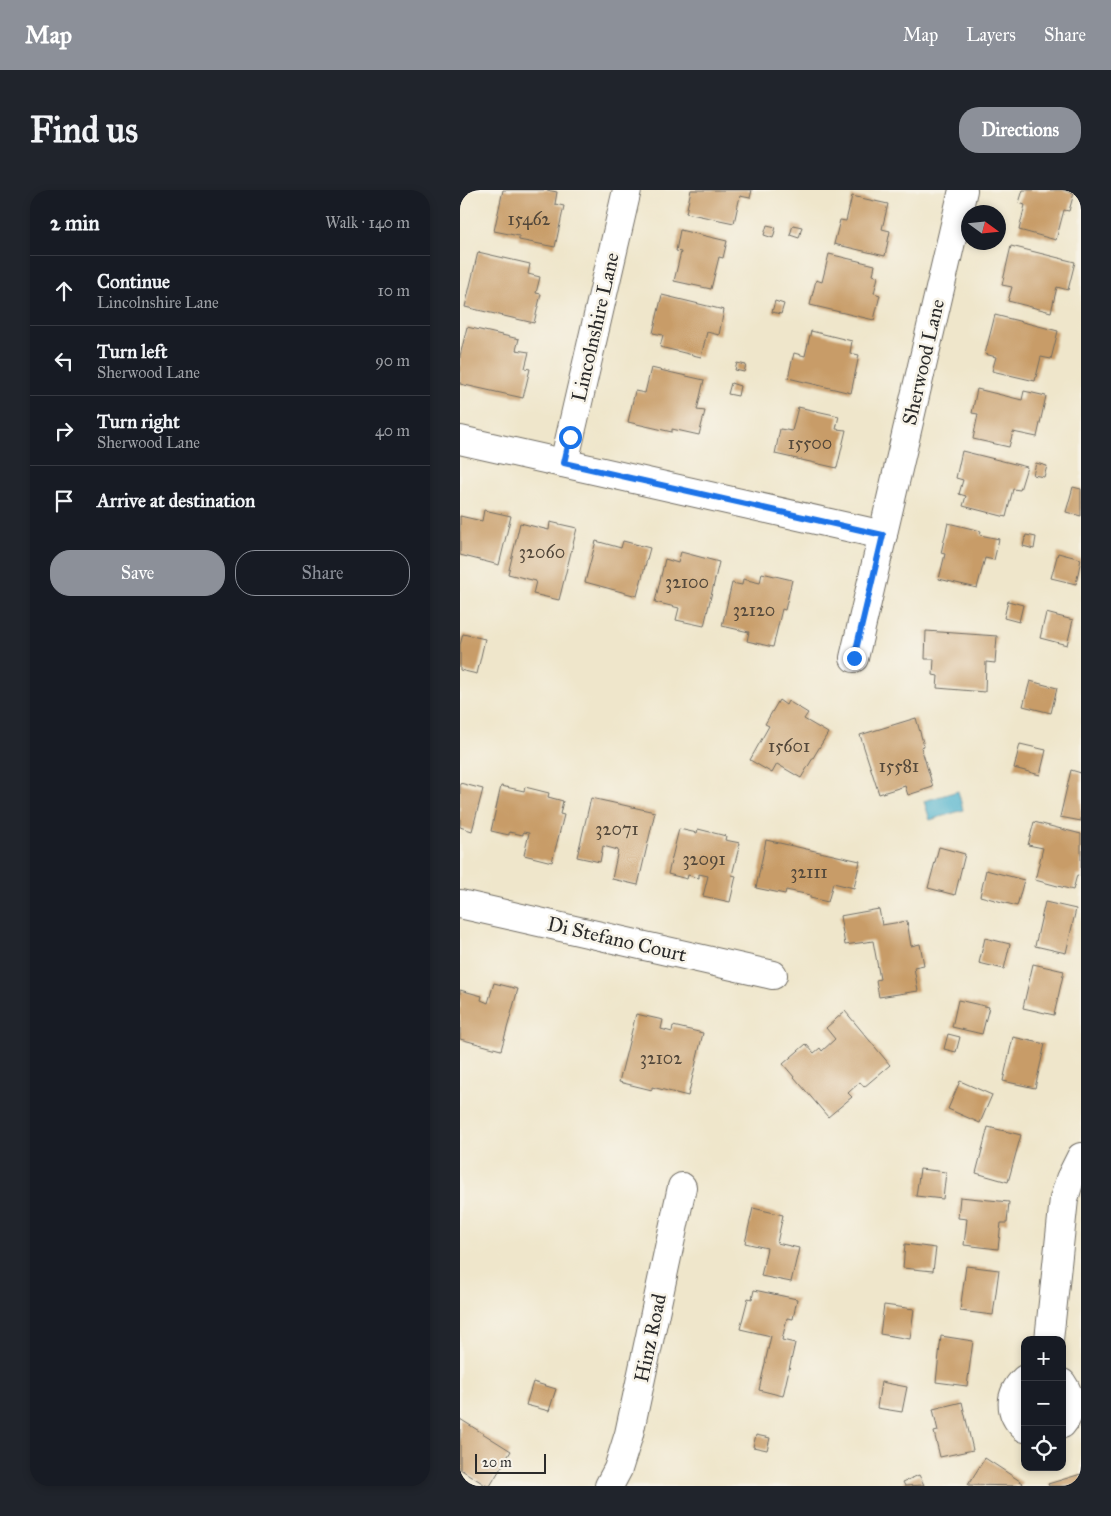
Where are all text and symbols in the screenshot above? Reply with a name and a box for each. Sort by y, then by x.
text: Map [25,20,72,50]
text: Map [903,24,938,46]
text: Layers [966,24,1016,46]
text: Share [1044,24,1086,46]
button: Directions [959,107,1081,153]
text: Find us [30,109,138,152]
north arrow [961,205,1006,250]
house number: 15462 [507,208,551,230]
text: 2 min [50,210,100,236]
text: Walk · 140 m [325,213,410,232]
street label: Lincolnshire Lane [566,250,624,404]
text: Continue [97,270,170,293]
icon: ahead [50,277,78,305]
text: 10 m [378,281,410,300]
text: Lincolnshire Lane [97,293,219,312]
street label: Sherwood Lane [897,297,949,427]
text: Turn left [97,340,167,363]
icon: left [50,347,78,375]
text: 90 m [375,351,410,370]
text: Sherwood Lane [97,363,200,382]
text: Turn right [97,410,180,433]
icon: right [50,417,78,445]
text: 40 m [375,421,410,440]
route start [559,426,582,449]
house number: 15500 [788,432,832,454]
text: Sherwood Lane [97,433,200,452]
icon: arrive [50,487,78,515]
text: Arrive at destination [97,489,255,512]
house number: 32060 [519,541,565,563]
button: Save [50,550,225,596]
button: Share [235,550,410,596]
house number: 32100 [665,571,709,593]
house number: 32120 [733,599,775,621]
route end [843,647,866,670]
house number: 15601 [768,735,810,757]
house number: 15581 [879,755,919,777]
house number: 32071 [595,818,639,840]
house number: 32091 [682,848,726,870]
house number: 32111 [790,861,828,883]
street label: Di Stefano Court [545,911,689,967]
house number: 32102 [640,1047,682,1069]
street label: Hinz Road [629,1292,671,1384]
map controls [1021,1336,1066,1471]
button: + [1021,1336,1066,1381]
button: − [1021,1381,1066,1426]
button: locate [1021,1426,1066,1471]
scale bar [475,1451,546,1474]
text: 20 m [482,1454,512,1471]

